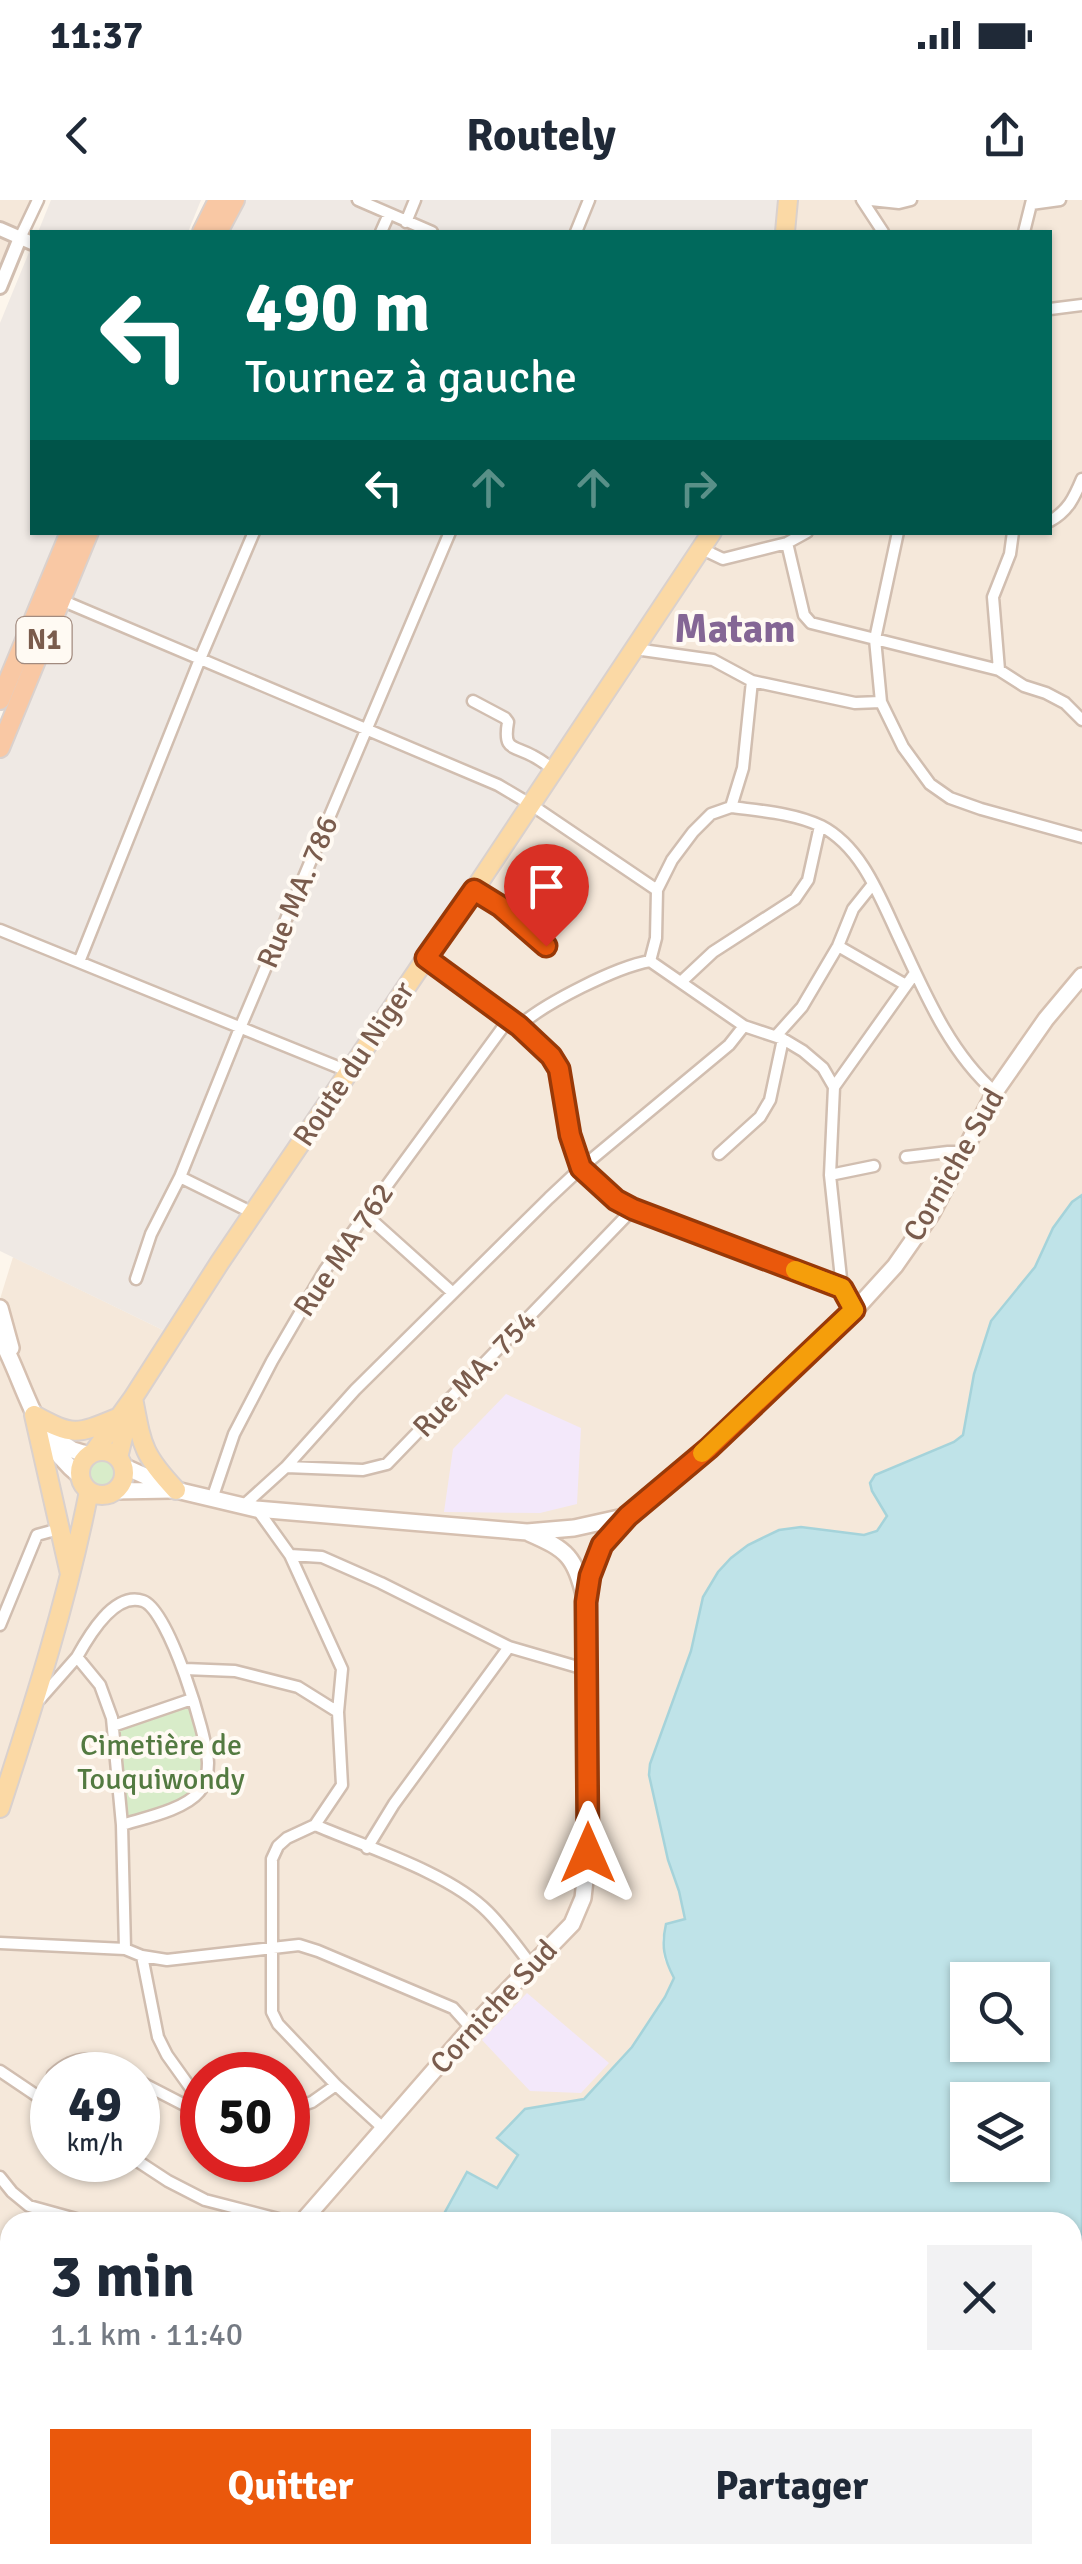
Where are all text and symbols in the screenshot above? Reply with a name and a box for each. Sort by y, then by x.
text: 11:37 [50,12,143,59]
icon: back [50,108,105,163]
text: Routely [466,108,616,163]
icon: share [977,108,1032,163]
text: 490 m [245,264,430,350]
icon: left [80,270,210,400]
text: Tournez à gauche [245,350,577,405]
icon: left [356,460,411,515]
icon: ahead [461,460,516,515]
icon: ahead [566,460,621,515]
icon: right [671,460,726,515]
district label: Matam [674,604,796,654]
road number: N1 [17,617,72,663]
street label: Rue MA. 786 [249,810,347,974]
pin [504,844,589,947]
icon: arrive [519,859,574,914]
street label: Route du Niger [285,975,423,1153]
street label: Corniche Sud [895,1082,1013,1248]
street label: Rue MA 762 [286,1176,402,1324]
street label: Rue MA. 754 [405,1303,545,1445]
park label: Cimetière de Touquiwondy [77,1727,245,1798]
position arrow [536,1801,640,1905]
street label: Corniche Sud [422,1932,566,2082]
map controls [950,1962,1050,2182]
button: search [950,1962,1050,2062]
speed limit sign: 50 [180,2052,310,2182]
text: 49 [68,2074,122,2136]
button: layers [950,2082,1050,2182]
text: km/h [67,2127,123,2158]
text: 3 min [50,2240,195,2314]
button: close [927,2245,1032,2350]
text: 1.1 km · 11:40 [50,2315,243,2354]
button: Quitter [50,2429,531,2544]
button: Partager [551,2429,1032,2544]

